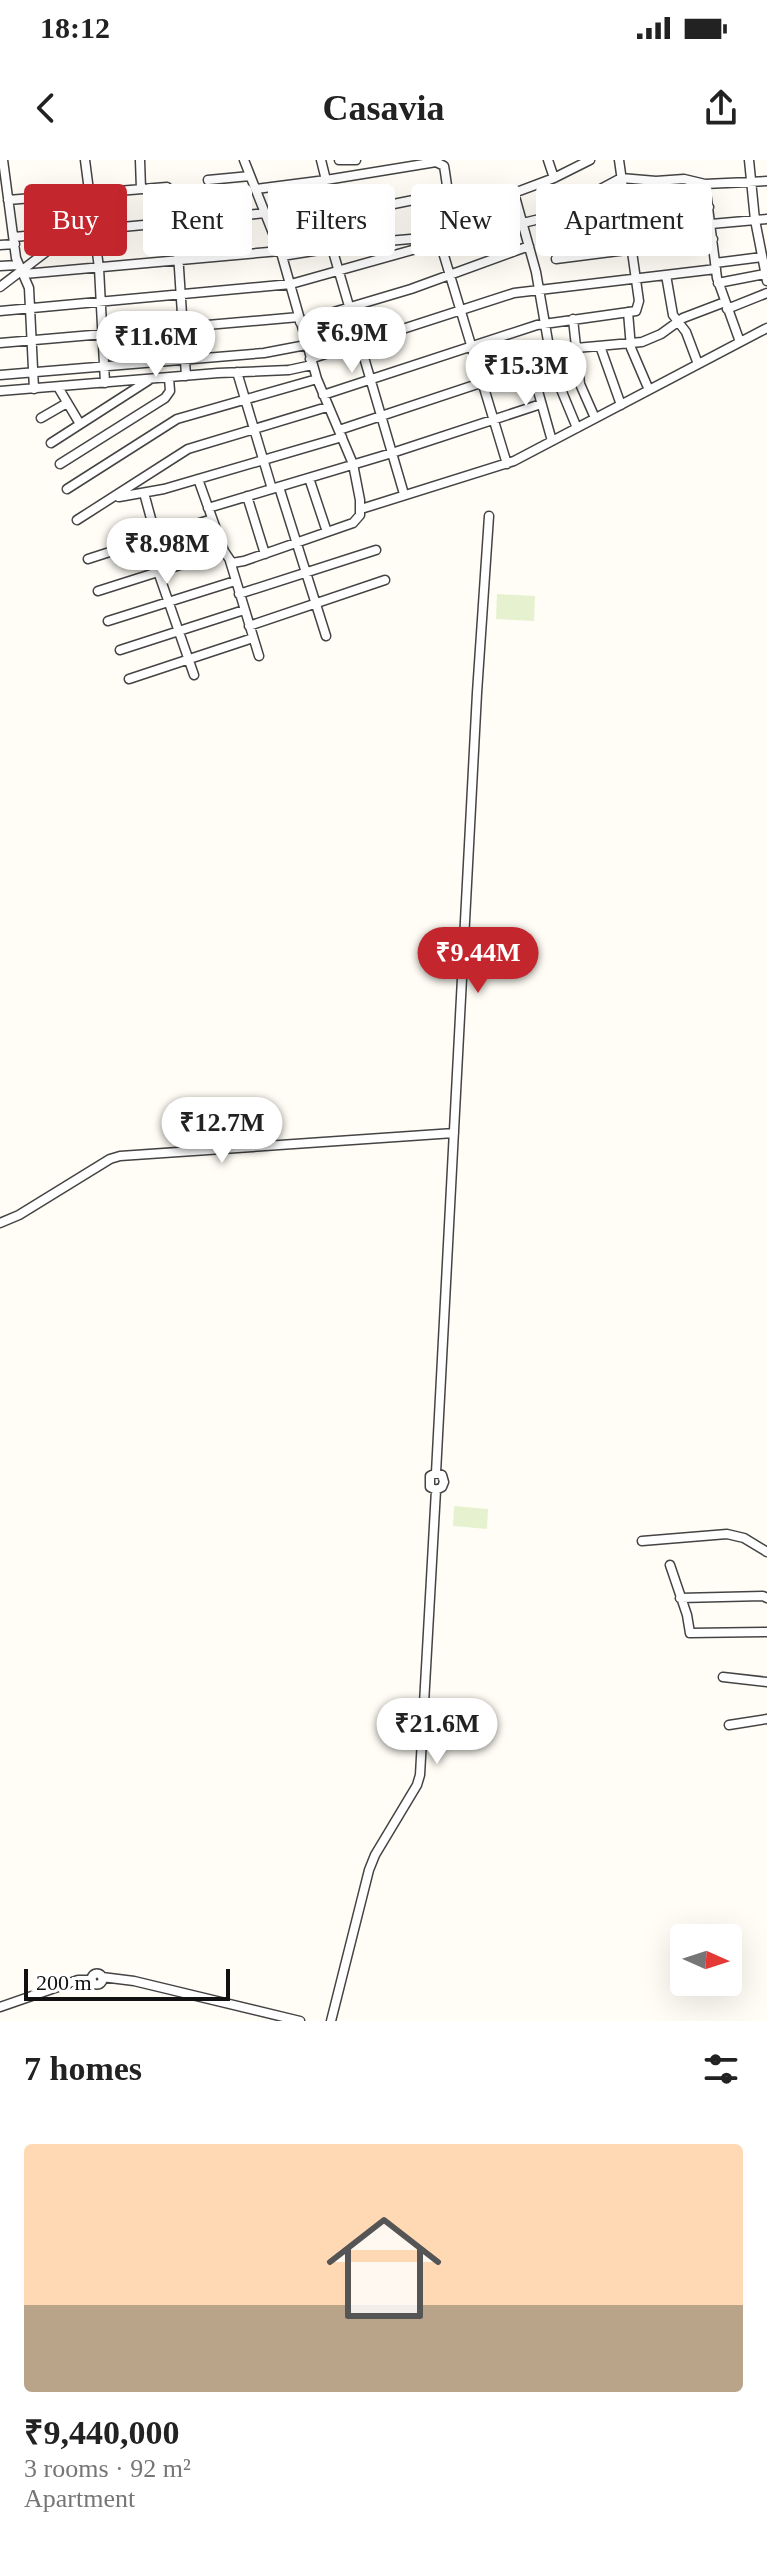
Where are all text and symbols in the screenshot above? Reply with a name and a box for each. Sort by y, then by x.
text: 18:12 [40,11,110,44]
icon: back [24,86,68,130]
icon: share [699,86,743,130]
text: Casavia [322,88,445,128]
chip: Buy [24,184,127,256]
chip: Rent [143,184,252,256]
chip: Filters [268,184,395,256]
chip: New [411,184,520,256]
chip: Apartment [536,184,712,256]
pin: ₹6.9M [296,307,408,375]
pin: ₹11.6M [91,311,221,379]
text: ₹6.9M [316,318,388,347]
text: ₹11.6M [114,322,198,351]
pin: ₹15.3M [461,340,591,408]
text: ₹15.3M [484,351,568,380]
pin: ₹8.98M [102,518,232,586]
text: ₹8.98M [125,529,209,558]
pin: ₹9.44M [413,927,543,995]
text: ₹9.44M [436,938,520,967]
pin: ₹12.7M [157,1097,287,1165]
text: ₹12.7M [180,1108,264,1137]
pin: ₹21.6M [372,1698,502,1766]
text: ₹21.6M [395,1709,479,1738]
north arrow [670,1924,742,1996]
map controls [670,1924,742,1996]
scale bar [24,1965,230,2001]
text: 200 m [36,1970,92,1995]
icon: filters [699,2047,743,2091]
text: 7 homes [24,2050,142,2087]
icon: home [312,2196,456,2340]
text: ₹9,440,000 [24,2414,179,2451]
text: 3 rooms · 92 m² [24,2454,191,2483]
text: Apartment [24,2484,135,2513]

